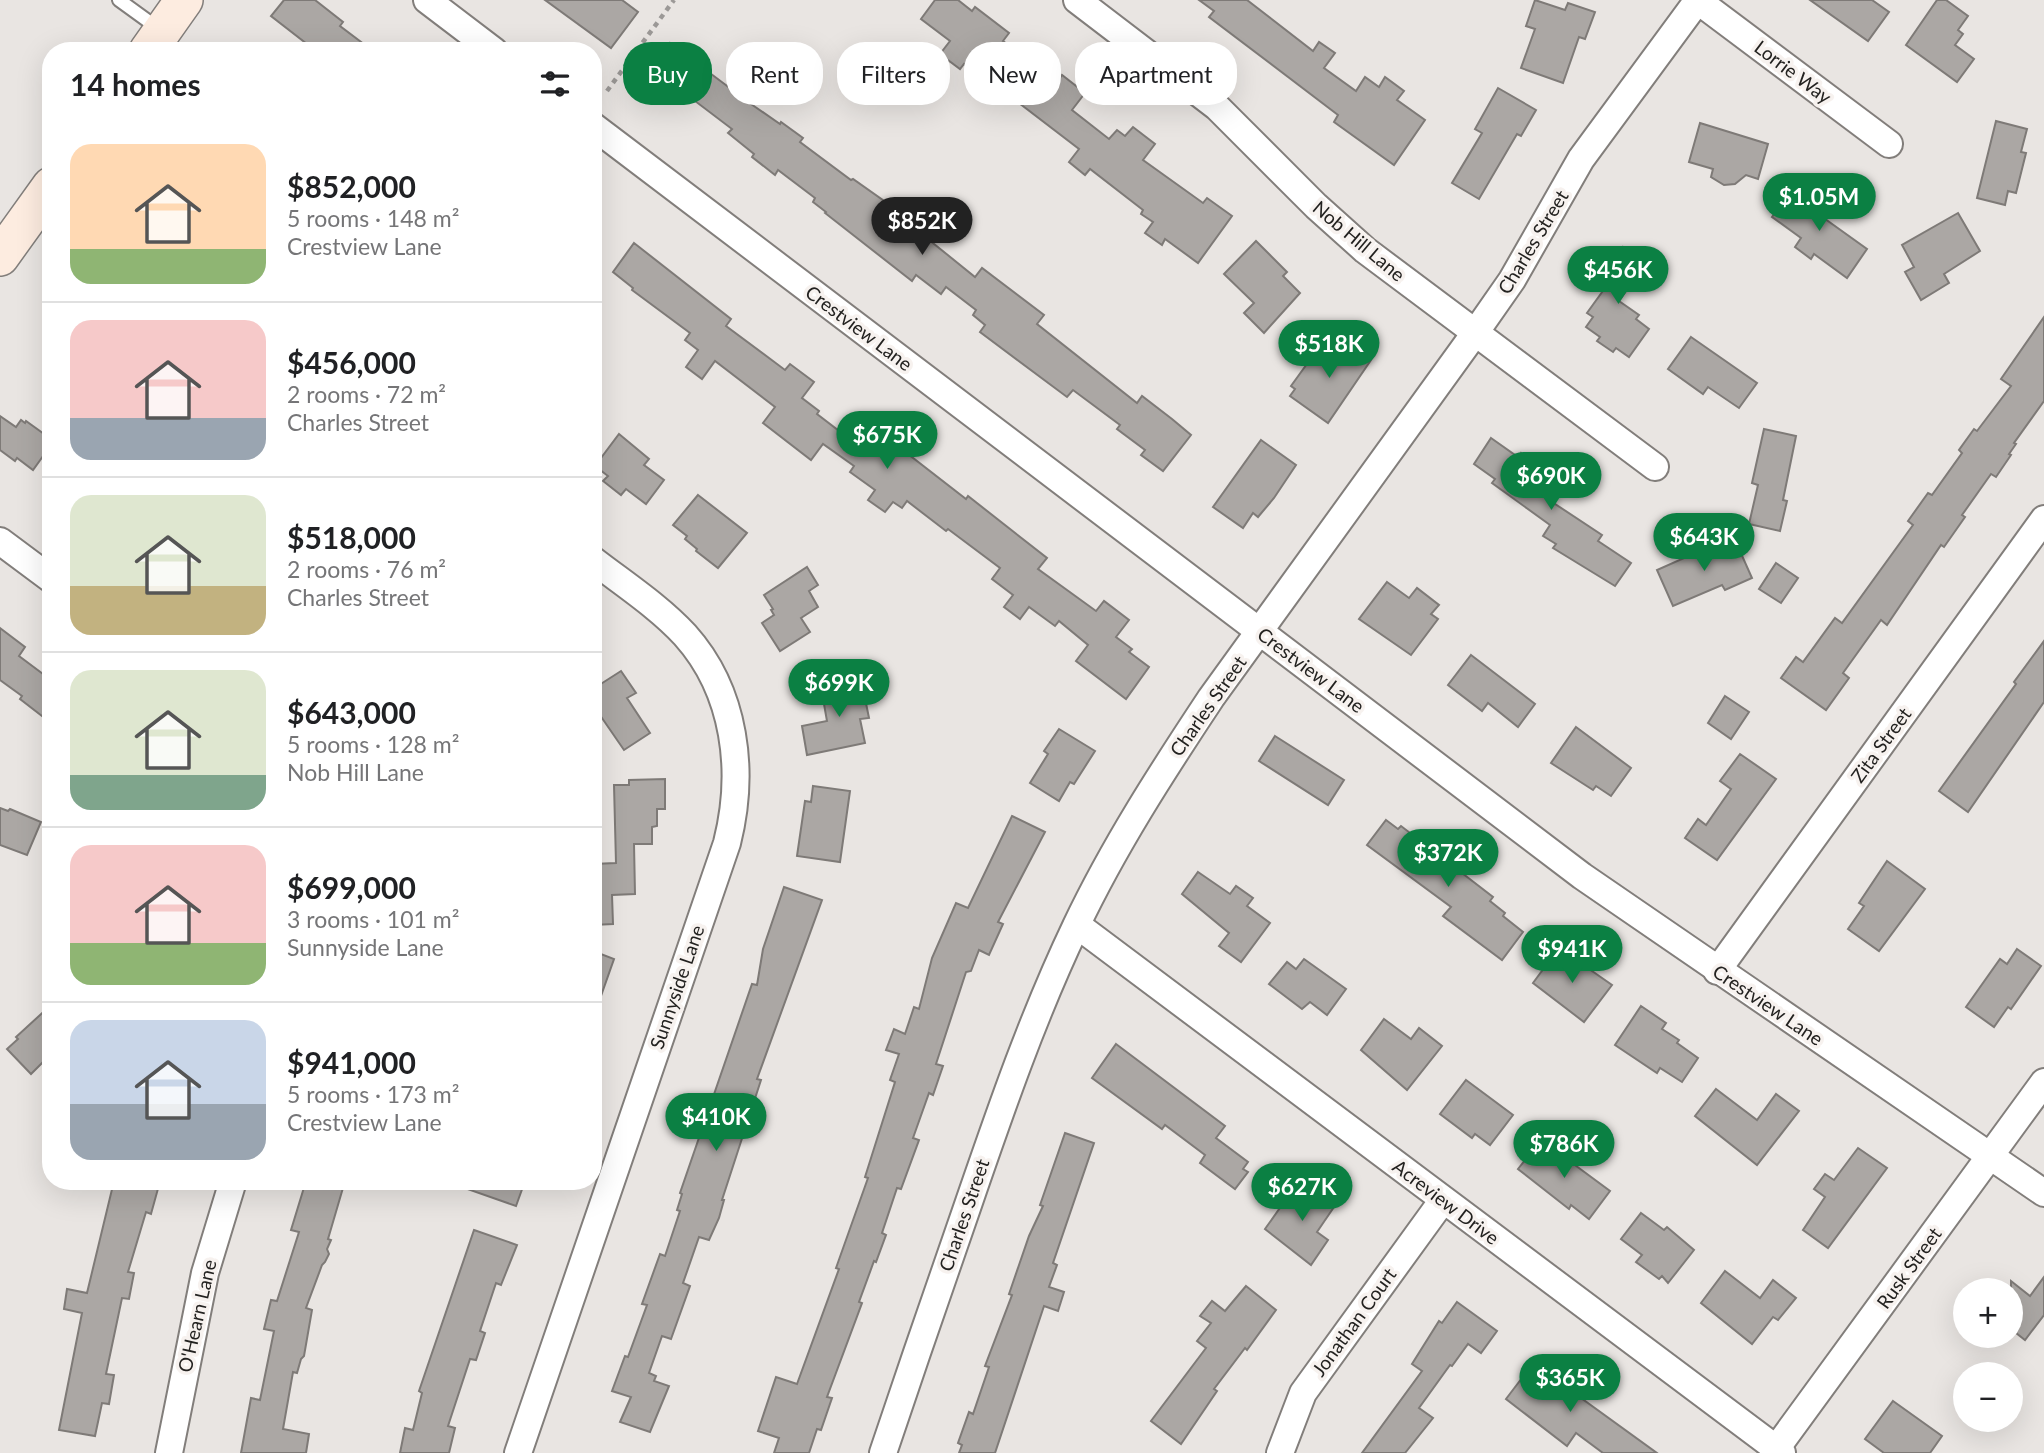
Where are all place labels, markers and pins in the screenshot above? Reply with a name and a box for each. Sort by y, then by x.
pin: $1.05M [1762,174,1876,233]
pin: $852K [873,198,971,257]
pin: $456K [1569,246,1667,306]
pin: $518K [1280,320,1378,380]
pin: $675K [838,412,936,471]
pin: $690K [1502,452,1600,512]
pin: $643K [1655,514,1753,573]
pin: $699K [790,660,888,719]
pin: $372K [1399,830,1497,889]
pin: $941K [1523,926,1621,985]
pin: $410K [667,1094,765,1153]
pin: $786K [1515,1120,1613,1180]
pin: $627K [1253,1164,1351,1223]
pin: $365K [1521,1354,1619,1414]

